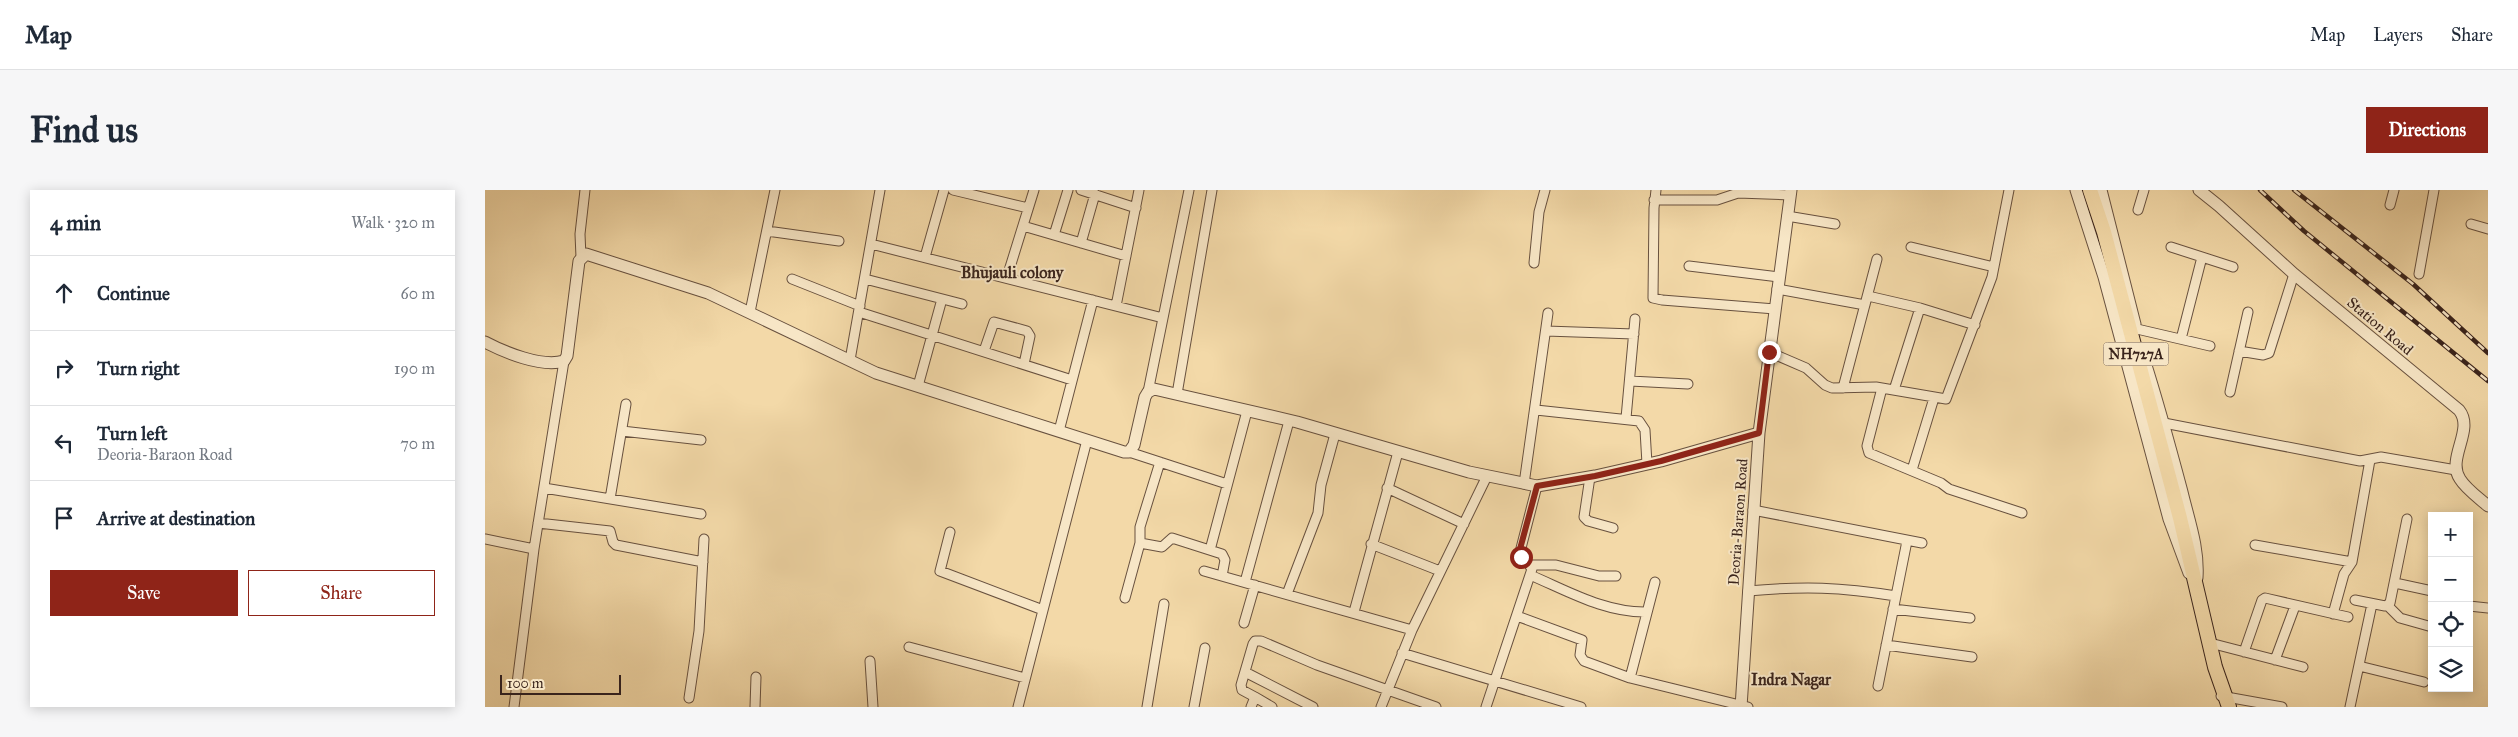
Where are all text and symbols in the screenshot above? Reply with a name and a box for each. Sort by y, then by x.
text: Map [25,20,72,50]
text: Map [2310,24,2345,46]
text: Layers [2373,24,2423,46]
text: Share [2451,24,2493,46]
button: Directions [2366,107,2488,153]
text: Find us [30,109,138,152]
text: 4 min [50,210,101,236]
text: Walk · 320 m [351,213,435,232]
district label: Bhujauli colony [961,263,1065,283]
icon: ahead [50,279,78,307]
text: Continue [97,282,170,305]
text: 60 m [401,284,435,303]
street label: Station Road [2343,293,2417,359]
route end [1758,341,1781,364]
road number: NH727A [2103,342,2169,365]
icon: right [50,354,78,382]
text: Turn right [97,357,180,380]
text: 190 m [394,359,435,378]
text: Turn left [97,422,167,445]
icon: left [50,429,78,457]
text: 70 m [400,434,435,453]
text: Deoria-Baraon Road [97,445,233,464]
street label: Deoria-Baraon Road [1725,457,1751,586]
icon: arrive [50,504,78,532]
text: Arrive at destination [97,507,255,530]
map controls [2428,512,2473,692]
button: + [2428,512,2473,557]
route start [1510,546,1533,569]
button: − [2428,557,2473,602]
button: Save [50,570,238,616]
button: Share [248,570,435,616]
button: locate [2428,602,2473,647]
button: layers [2428,647,2473,692]
district label: Indra Nagar [1751,670,1832,690]
scale bar [500,672,621,695]
text: 100 m [507,675,544,692]

